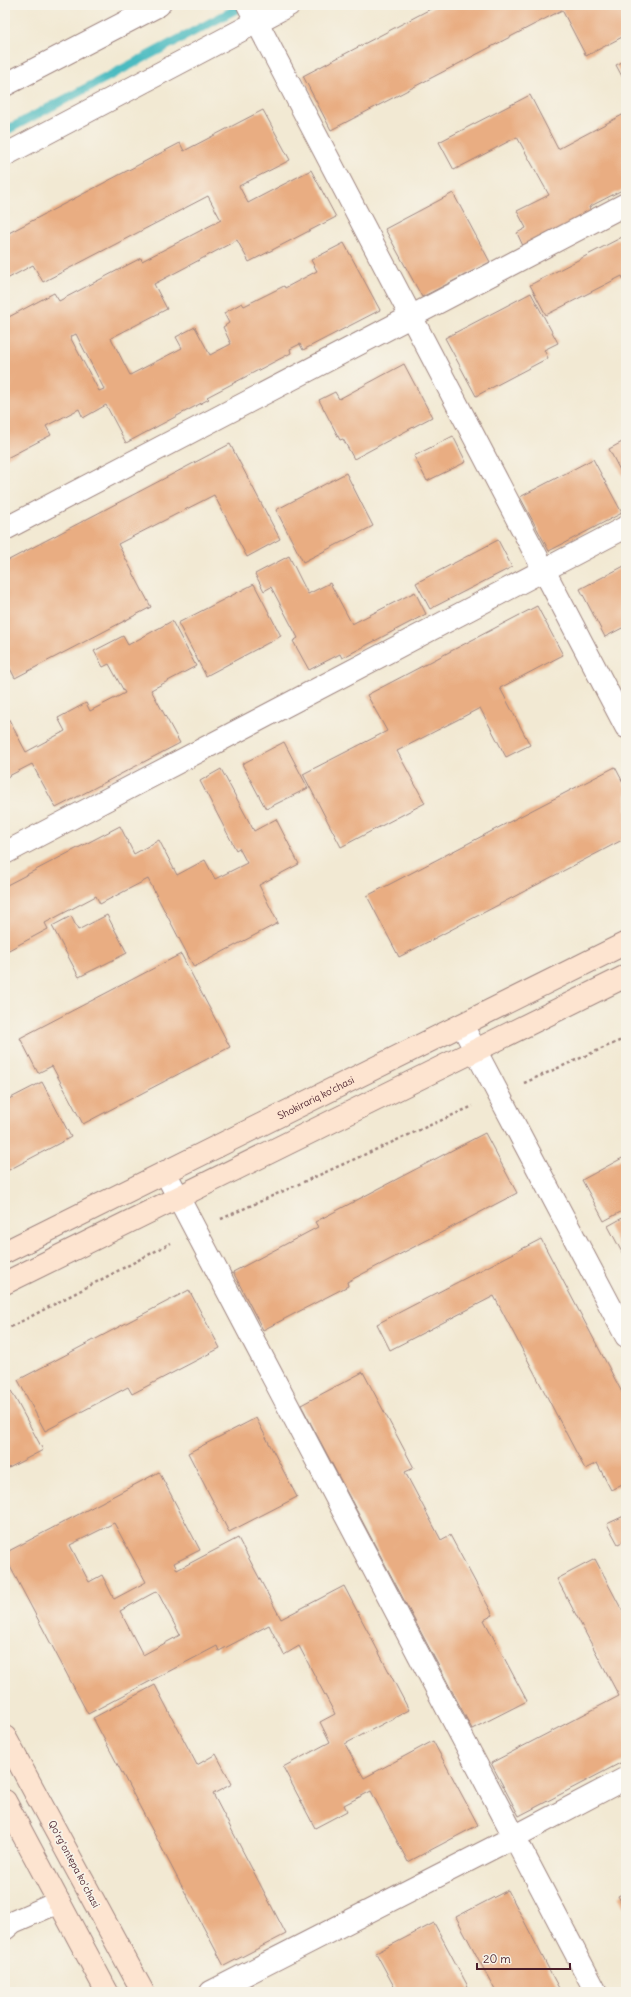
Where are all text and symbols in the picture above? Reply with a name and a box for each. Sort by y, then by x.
street label: Shokirariq ko'chasi [275,1073,356,1122]
street label: Qoʻrgʻontepa koʻchasi [45,1818,103,1910]
scale bar [477,1945,570,1971]
text: 20 m [483,1951,511,1966]

